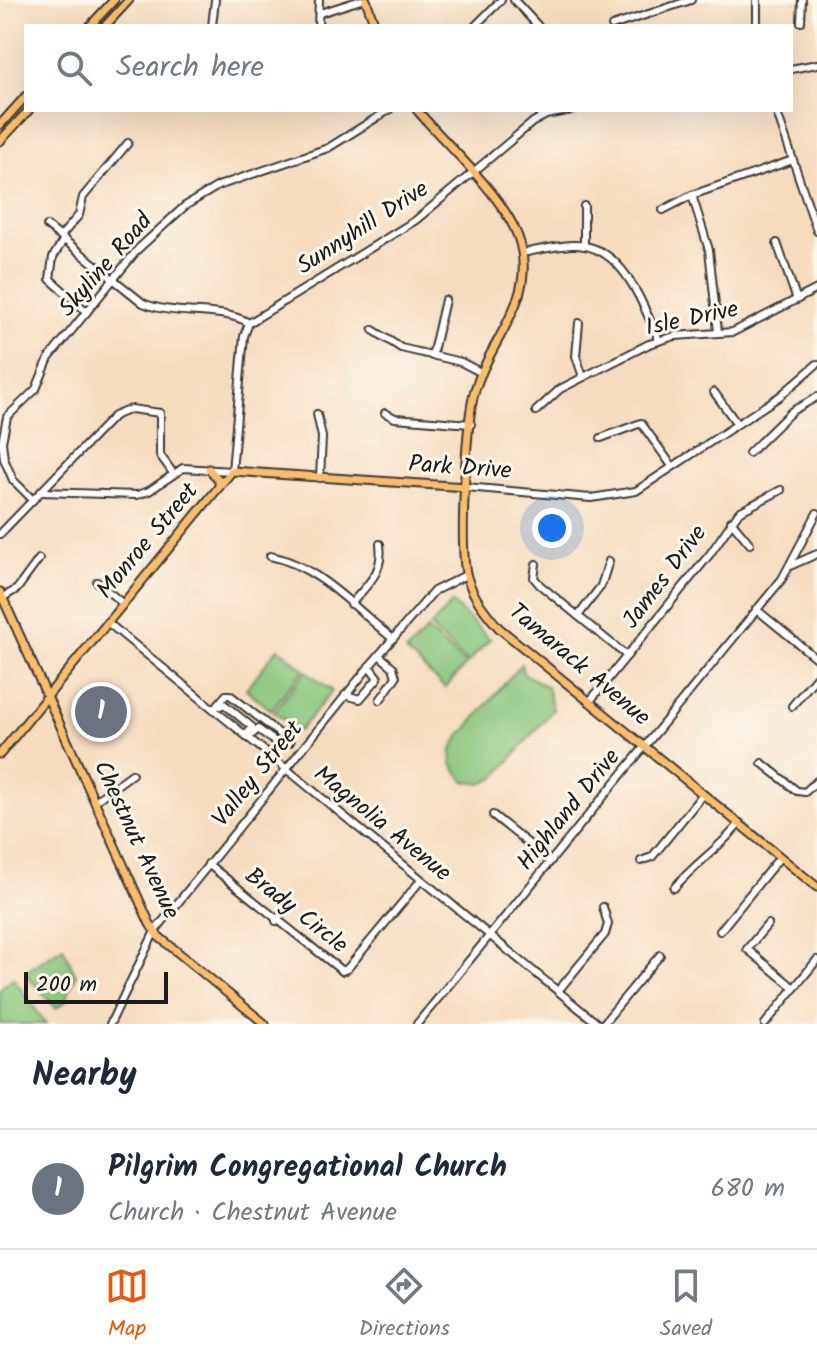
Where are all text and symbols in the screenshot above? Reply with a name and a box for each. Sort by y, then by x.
search box [24,24,793,112]
text: Search here [116,44,264,92]
icon: search [52,46,96,90]
street label: Sunnyhill Drive [289,170,437,286]
street label: Skyline Road [49,203,163,326]
street label: Isle Drive [642,290,742,348]
street label: Park Drive [407,445,513,491]
street label: Monroe Street [87,473,209,608]
your location [532,508,572,548]
street label: James Drive [613,516,717,638]
street label: Tamarack Avenue [499,594,659,737]
pin: 1 [75,682,127,742]
street label: Valley Street [202,711,314,836]
street label: Highland Drive [507,740,631,880]
street label: Chestnut Avenue [82,754,190,926]
street label: Magnolia Avenue [304,756,460,892]
street label: Brady Circle [236,858,357,964]
scale bar [24,968,168,1004]
text: 200 m [36,968,97,1003]
text: Nearby [32,1049,137,1103]
text: Pilgrim Congregational Church [108,1144,507,1192]
text: 1 [54,1168,62,1210]
text: 680 m [711,1168,785,1210]
text: Church · Chestnut Avenue [108,1192,397,1234]
tab: Map [105,1264,149,1347]
tab: Directions [359,1264,450,1347]
tab: Saved [660,1264,712,1347]

